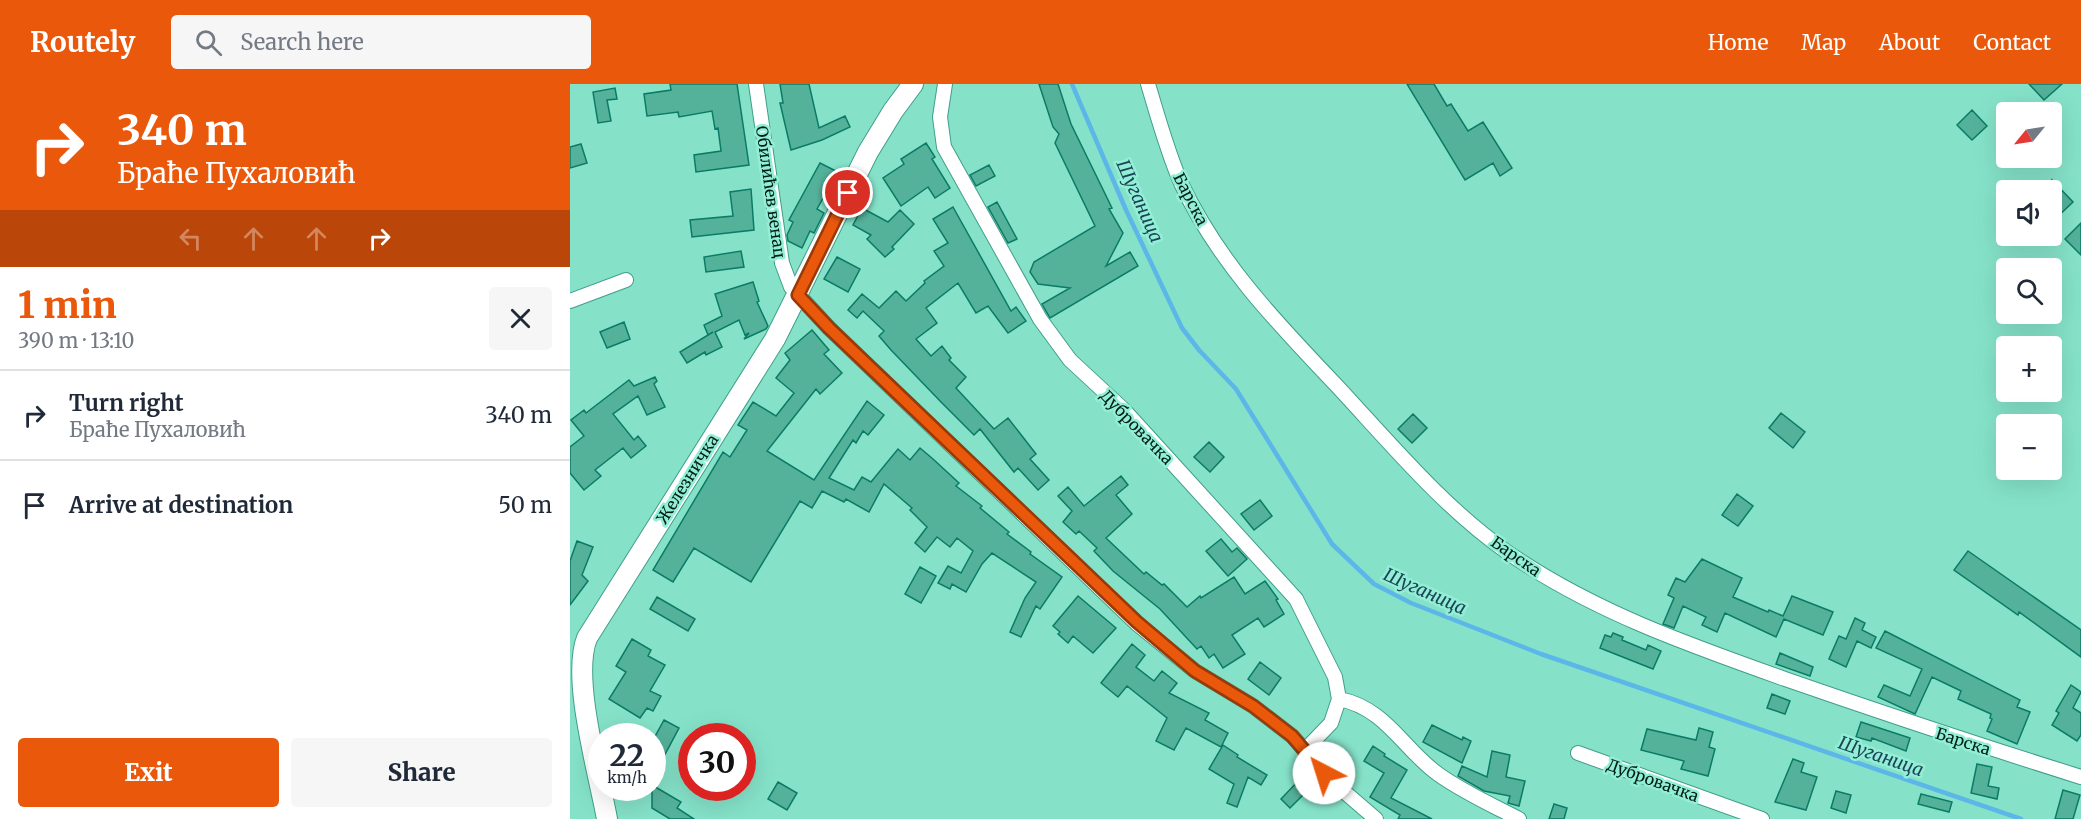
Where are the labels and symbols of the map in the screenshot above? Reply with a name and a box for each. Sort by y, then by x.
north arrow [1996,102,2062,168]
street label: Обилићев венац [752,125,790,260]
water label: Шуганица [1112,156,1168,246]
pin [822,167,873,218]
street label: Барска [1169,169,1213,229]
street label: Дубровачка [1096,385,1178,469]
street label: Железничка [652,430,723,527]
street label: Барска [1487,532,1545,581]
water label: Шуганица [1380,563,1470,619]
speed limit sign: 30 [678,723,756,801]
street label: Барска [1933,723,1993,759]
water label: Шуганица [1835,731,1927,781]
position arrow [1292,741,1356,805]
street label: Дубровачка [1604,754,1702,806]

